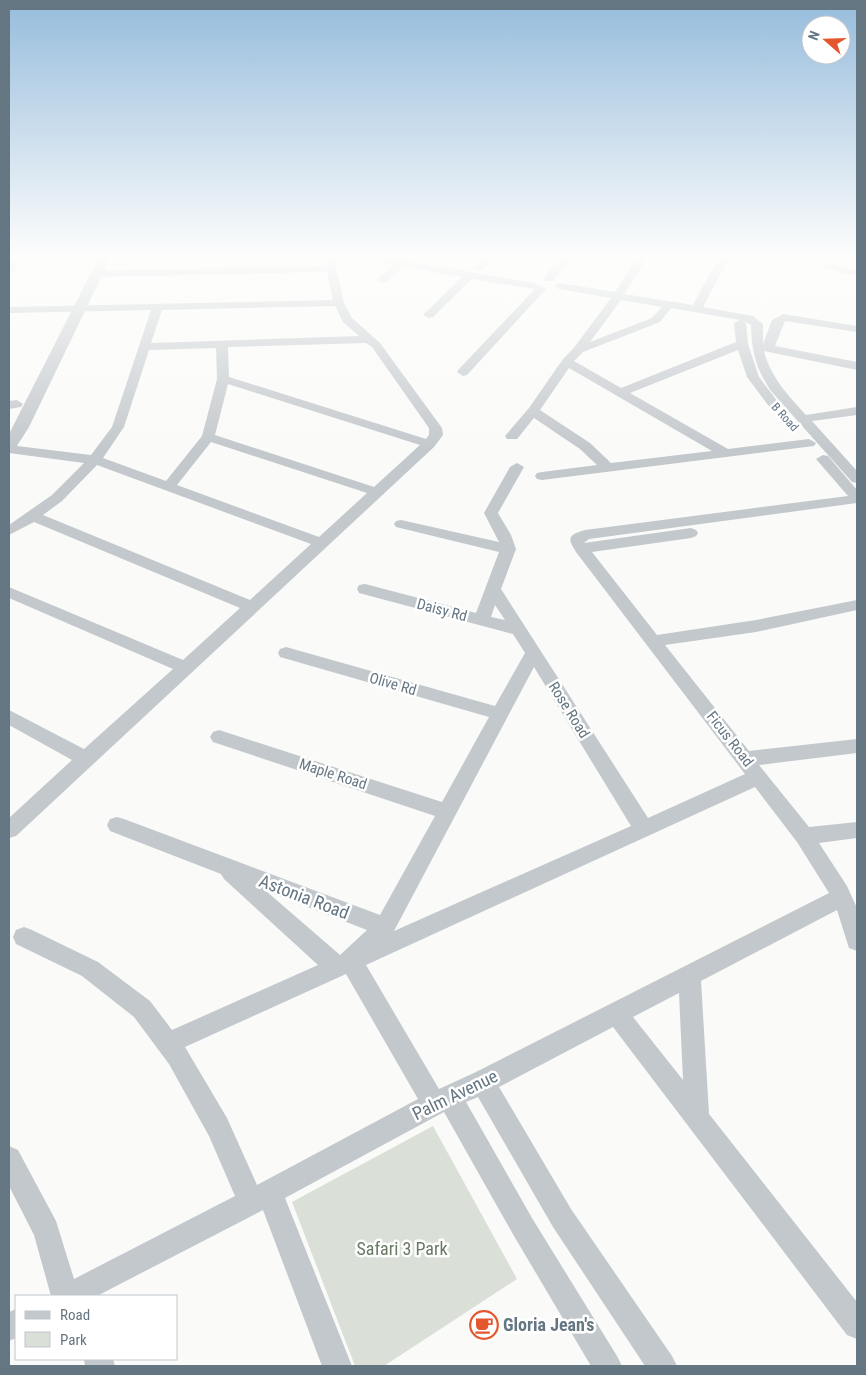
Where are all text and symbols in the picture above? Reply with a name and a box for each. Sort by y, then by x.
north arrow [801,15,851,65]
text: N [805,29,823,42]
street label: B Road [769,400,801,434]
street label: Daisy Rd [415,595,469,625]
street label: Olive Rd [367,669,419,699]
street label: Rose Road [545,679,593,741]
street label: Ficus Road [703,708,757,770]
street label: Maple Road [297,755,369,793]
street label: Astonia Road [256,870,352,923]
street label: Palm Avenue [409,1065,501,1124]
park label: Safari 3 Park [356,1238,448,1259]
legend [15,1295,178,1360]
text: Road [60,1306,90,1324]
cafe icon: Gloria Jean's [469,1310,499,1340]
place label: Gloria Jean's [503,1314,595,1335]
text: Park [60,1331,87,1349]

